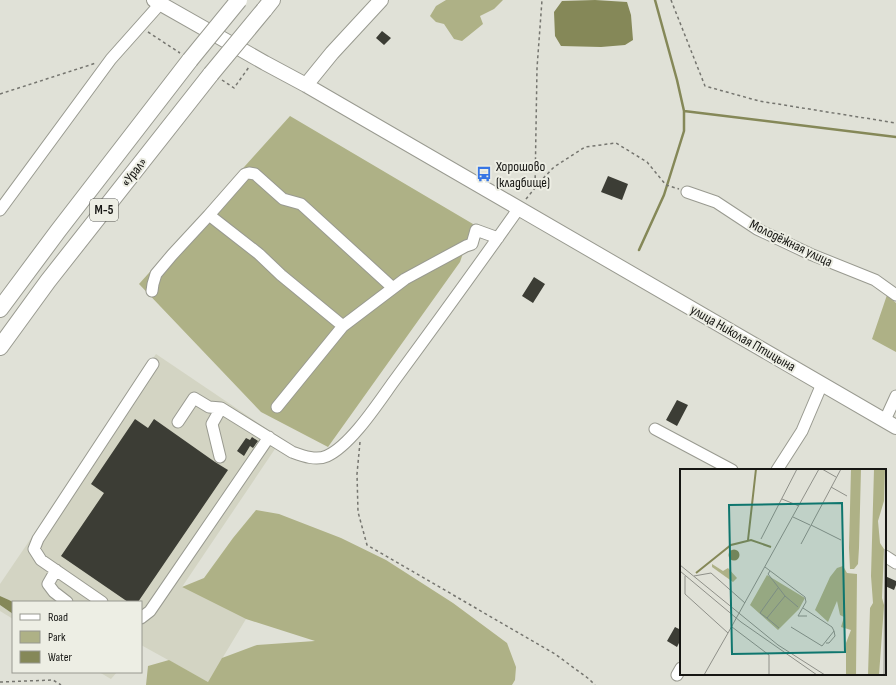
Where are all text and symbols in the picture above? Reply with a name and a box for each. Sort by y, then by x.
street label: «Урал» [117,154,151,190]
place label: Хорошово (кладбище) [495,158,550,191]
bus stop icon: Хорошово (кладбище) [475,165,493,183]
road number: М-5 [90,199,118,221]
street label: Молодёжная улица [747,216,835,270]
street label: улица Николая Птицына [687,301,799,375]
inset map [680,469,886,675]
legend [12,601,142,673]
text: Road [48,610,68,625]
text: Park [48,630,66,645]
text: Water [48,650,72,665]

